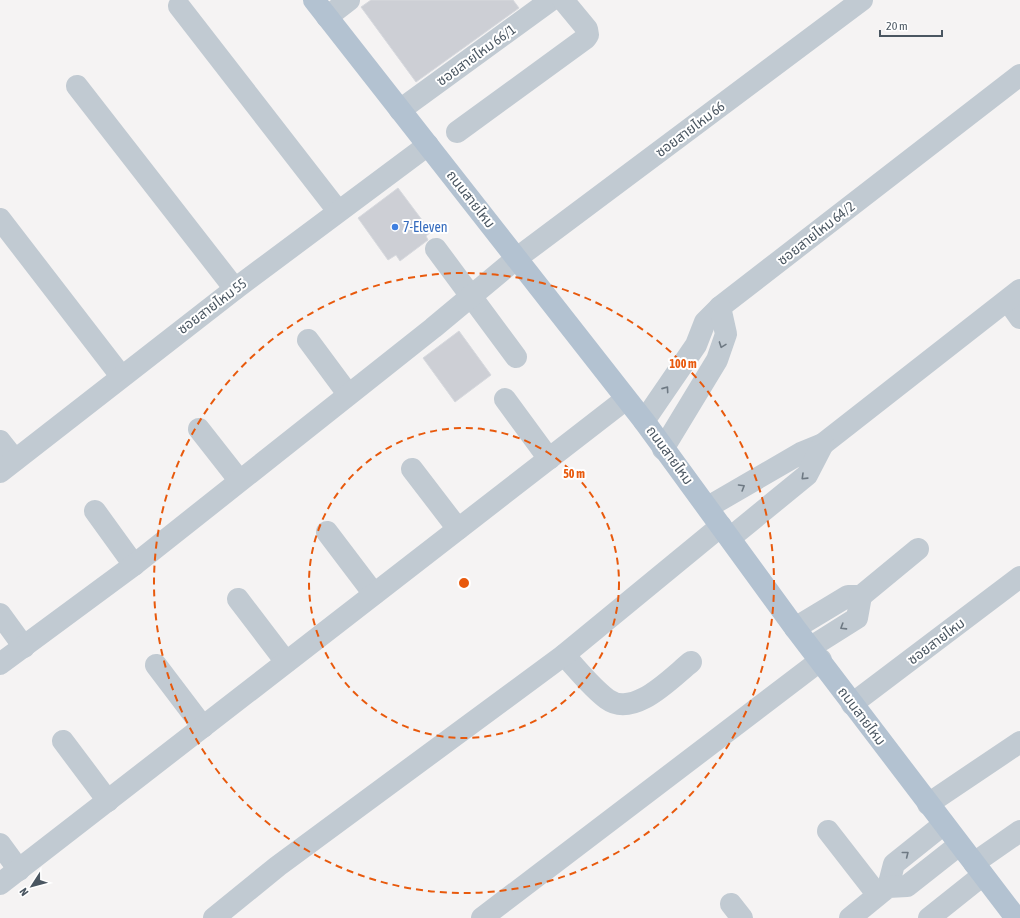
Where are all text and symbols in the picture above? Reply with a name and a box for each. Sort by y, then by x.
scale bar [880,12,942,38]
text: 20 m [886,19,908,33]
street label: ซอยสายไหม 66/1 [433,21,519,89]
street label: ซอยสายไหม 66 [652,98,728,160]
street label: ถนนสายไหม [444,167,498,231]
street label: ซอยสายไหม 64/2 [774,198,858,268]
place label: 7-Eleven [403,219,448,235]
marker: 7-Eleven [390,222,400,232]
street label: ซอยสายไหม 55 [174,275,250,337]
one-way arrow [719,341,727,348]
text: 100 m [669,357,697,371]
one-way arrow [661,386,669,393]
street label: ถนนสายไหม [643,423,697,487]
text: 50 m [563,467,585,481]
one-way arrow [801,472,809,480]
one-way arrow [738,485,745,492]
centre of rings [457,576,471,590]
street label: ซอยสายไหม [904,614,968,668]
one-way arrow [841,622,848,629]
street label: ถนนสายไหม [835,684,889,748]
one-way arrow [901,852,908,859]
north arrow [12,866,52,906]
text: N [17,886,31,898]

